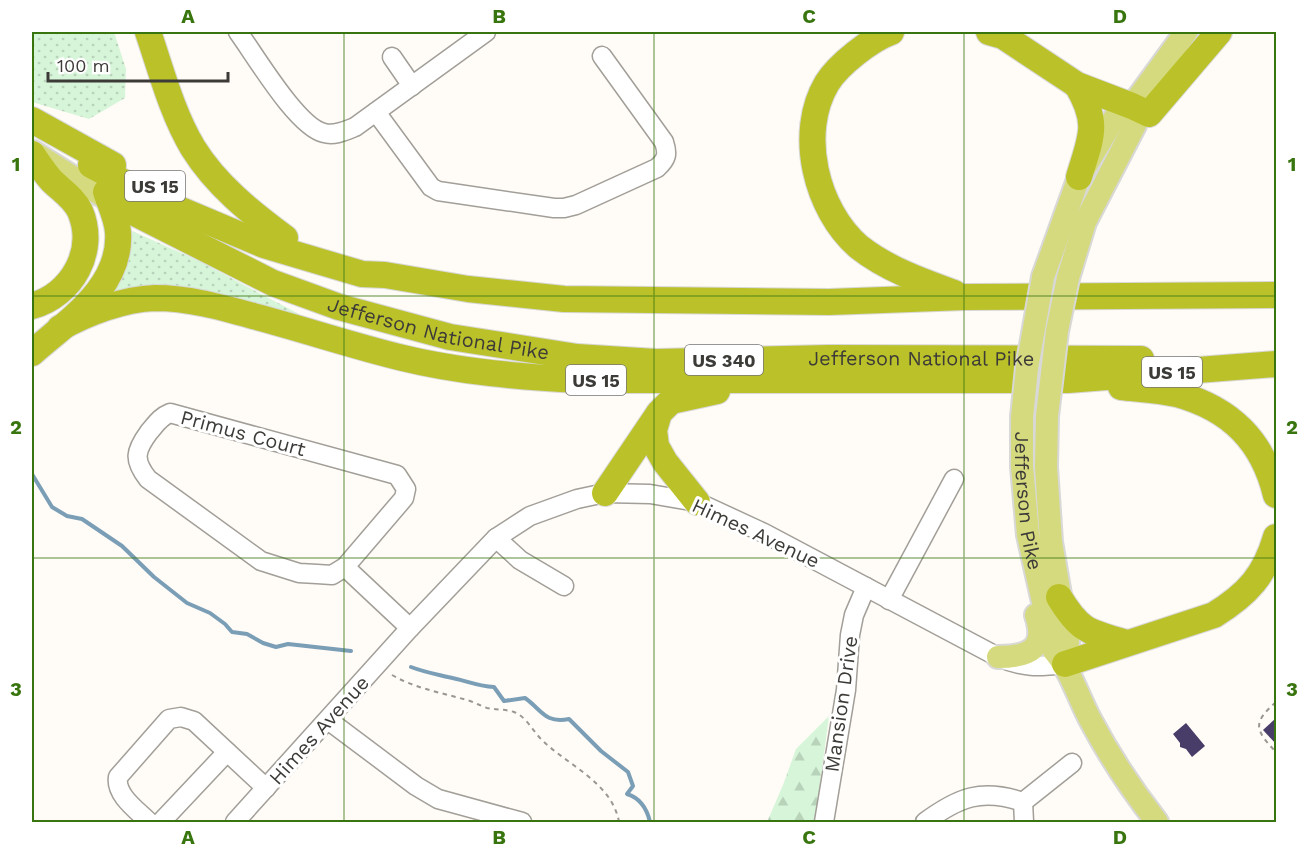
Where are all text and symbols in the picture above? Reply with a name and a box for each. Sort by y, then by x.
text: A [181,4,195,28]
text: B [492,4,506,28]
text: C [802,4,816,28]
text: D [1113,4,1127,28]
scale bar [48,45,228,83]
text: 100 m [57,55,110,76]
text: 1 [12,152,20,176]
text: 1 [1288,152,1296,176]
road number: US 15 [125,171,185,201]
street label: Jefferson National Pike [324,292,551,364]
road number: US 340 [685,345,763,375]
street label: Jefferson National Pike [808,346,1034,371]
road number: US 15 [1142,357,1202,387]
road number: US 15 [566,365,626,395]
street label: Primus Court [178,405,309,461]
text: 2 [10,415,22,439]
text: 2 [1286,415,1298,439]
street label: Jefferson Pike [1010,431,1047,572]
street label: Himes Avenue [688,493,824,573]
street label: Mansion Drive [820,634,862,774]
street label: Himes Avenue [264,671,374,789]
text: 3 [10,677,22,701]
text: 3 [1286,677,1298,701]
text: A [181,825,195,849]
text: B [492,825,506,849]
text: C [802,825,816,849]
text: D [1113,825,1127,849]

